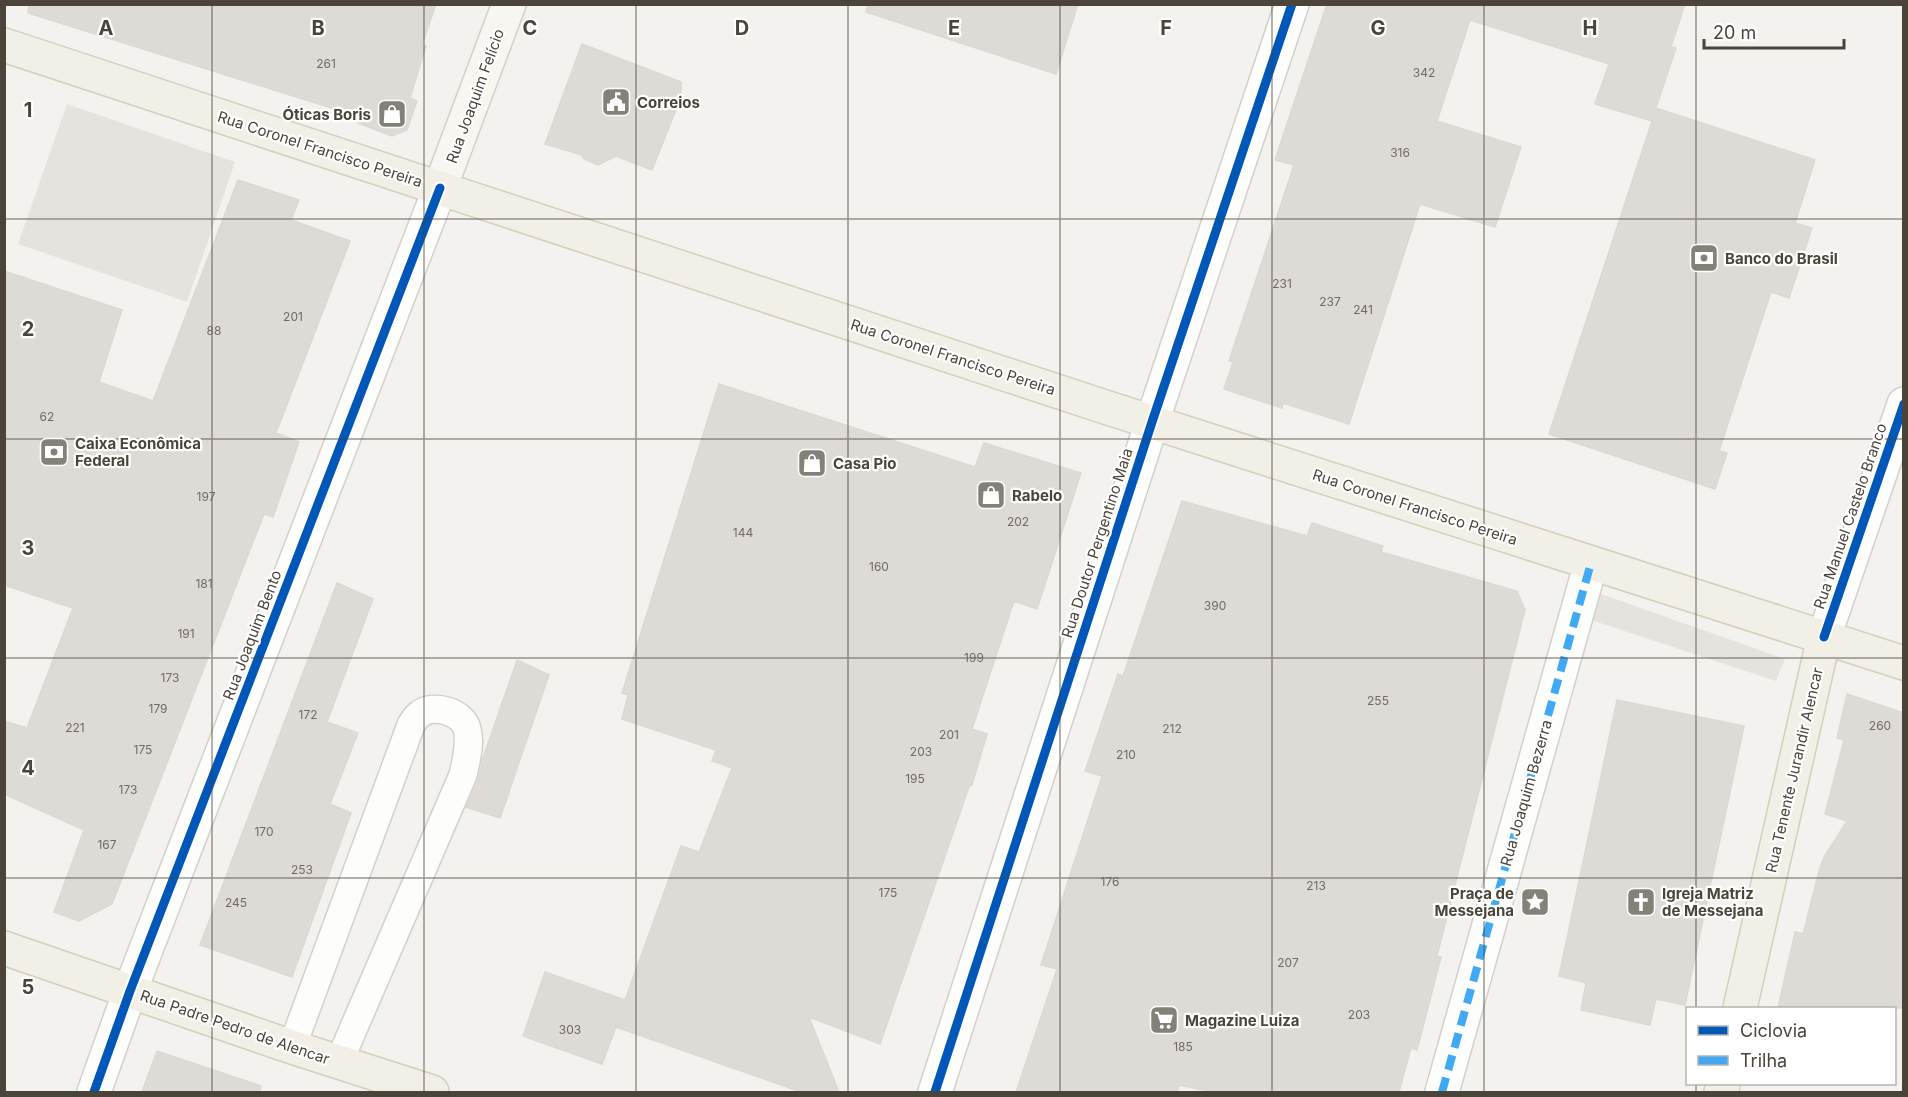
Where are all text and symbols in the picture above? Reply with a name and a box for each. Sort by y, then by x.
scale bar [1704,12,1844,50]
text: A [99,16,114,40]
text: B [311,16,325,40]
text: C [523,16,537,40]
text: D [735,16,749,40]
text: E [948,16,960,40]
text: F [1160,16,1172,40]
text: G [1370,16,1386,40]
text: H [1583,16,1597,40]
text: 20 m [1713,22,1756,43]
street label: Rua Joaquim Felício [442,26,508,166]
house number: 261 [316,56,336,71]
house number: 342 [1413,65,1435,80]
public building icon: Correios [600,86,632,118]
place label: Correios [637,93,700,112]
text: 1 [24,98,32,122]
shop icon: Óticas Boris [376,98,408,130]
place label: Óticas Boris [282,105,371,124]
street label: Rua Coronel Francisco Pereira [215,107,425,191]
house number: 316 [1390,145,1410,160]
bank icon: Banco do Brasil [1688,242,1720,274]
place label: Banco do Brasil [1725,249,1838,268]
house number: 231 [1272,276,1292,291]
house number: 237 [1319,294,1341,309]
house number: 241 [1353,302,1373,317]
house number: 201 [283,309,303,324]
street label: Rua Coronel Francisco Pereira [848,315,1058,399]
text: 2 [22,317,34,341]
house number: 88 [207,323,221,338]
house number: 62 [40,409,54,424]
street label: Rua Manuel Castelo Branco [1809,421,1891,611]
place label: Caixa Econômica Federal [75,434,201,470]
bank icon: Caixa Econômica Federal [38,436,70,468]
street label: Rua Doutor Pergentino Maia [1057,446,1137,640]
shop icon: Casa Pio [796,447,828,479]
place label: Casa Pio [833,454,896,473]
street label: Rua Coronel Francisco Pereira [1310,465,1520,549]
shop icon: Rabelo [975,479,1007,511]
place label: Rabelo [1012,486,1062,505]
house number: 197 [197,489,216,504]
house number: 202 [1007,514,1029,529]
house number: 144 [733,525,753,540]
text: 3 [22,536,34,560]
house number: 160 [869,559,889,574]
street label: Rua Joaquim Bento [218,567,286,703]
house number: 181 [195,576,213,591]
house number: 390 [1204,598,1226,613]
house number: 191 [177,626,195,641]
house number: 199 [964,650,984,665]
street label: Rua Tenente Jurandir Alencar [1761,665,1827,874]
house number: 173 [161,670,179,685]
house number: 255 [1367,693,1389,708]
house number: 179 [149,701,168,716]
house number: 172 [299,707,318,722]
street label: Rua Joaquim Bezerra [1496,718,1556,868]
house number: 260 [1869,718,1891,733]
house number: 221 [65,720,85,735]
house number: 212 [1162,721,1182,736]
house number: 201 [939,727,959,742]
house number: 175 [134,742,152,757]
house number: 203 [910,744,932,759]
house number: 210 [1116,747,1136,762]
text: 4 [21,756,35,780]
house number: 195 [905,771,925,786]
house number: 173 [119,782,137,797]
house number: 170 [254,824,274,839]
house number: 167 [97,837,117,852]
house number: 253 [291,862,313,877]
house number: 176 [1101,874,1119,889]
house number: 213 [1306,878,1326,893]
place label: Praça de Messejana [1435,884,1514,920]
place label: Igreja Matriz de Messejana [1662,884,1763,920]
house number: 175 [879,885,897,900]
place icon: Praça de Messejana [1519,886,1551,918]
church icon: Igreja Matriz de Messejana [1625,886,1657,918]
house number: 245 [225,895,247,910]
house number: 207 [1277,955,1299,970]
text: 5 [22,975,34,999]
street label: Rua Padre Pedro de Alencar [138,986,333,1069]
supermarket icon: Magazine Luiza [1148,1004,1180,1036]
house number: 203 [1348,1007,1370,1022]
legend [1686,1007,1896,1085]
place label: Magazine Luiza [1185,1011,1300,1030]
text: Ciclovia [1740,1020,1807,1041]
house number: 303 [559,1022,581,1037]
house number: 185 [1173,1039,1193,1054]
text: Trilha [1740,1050,1787,1071]

